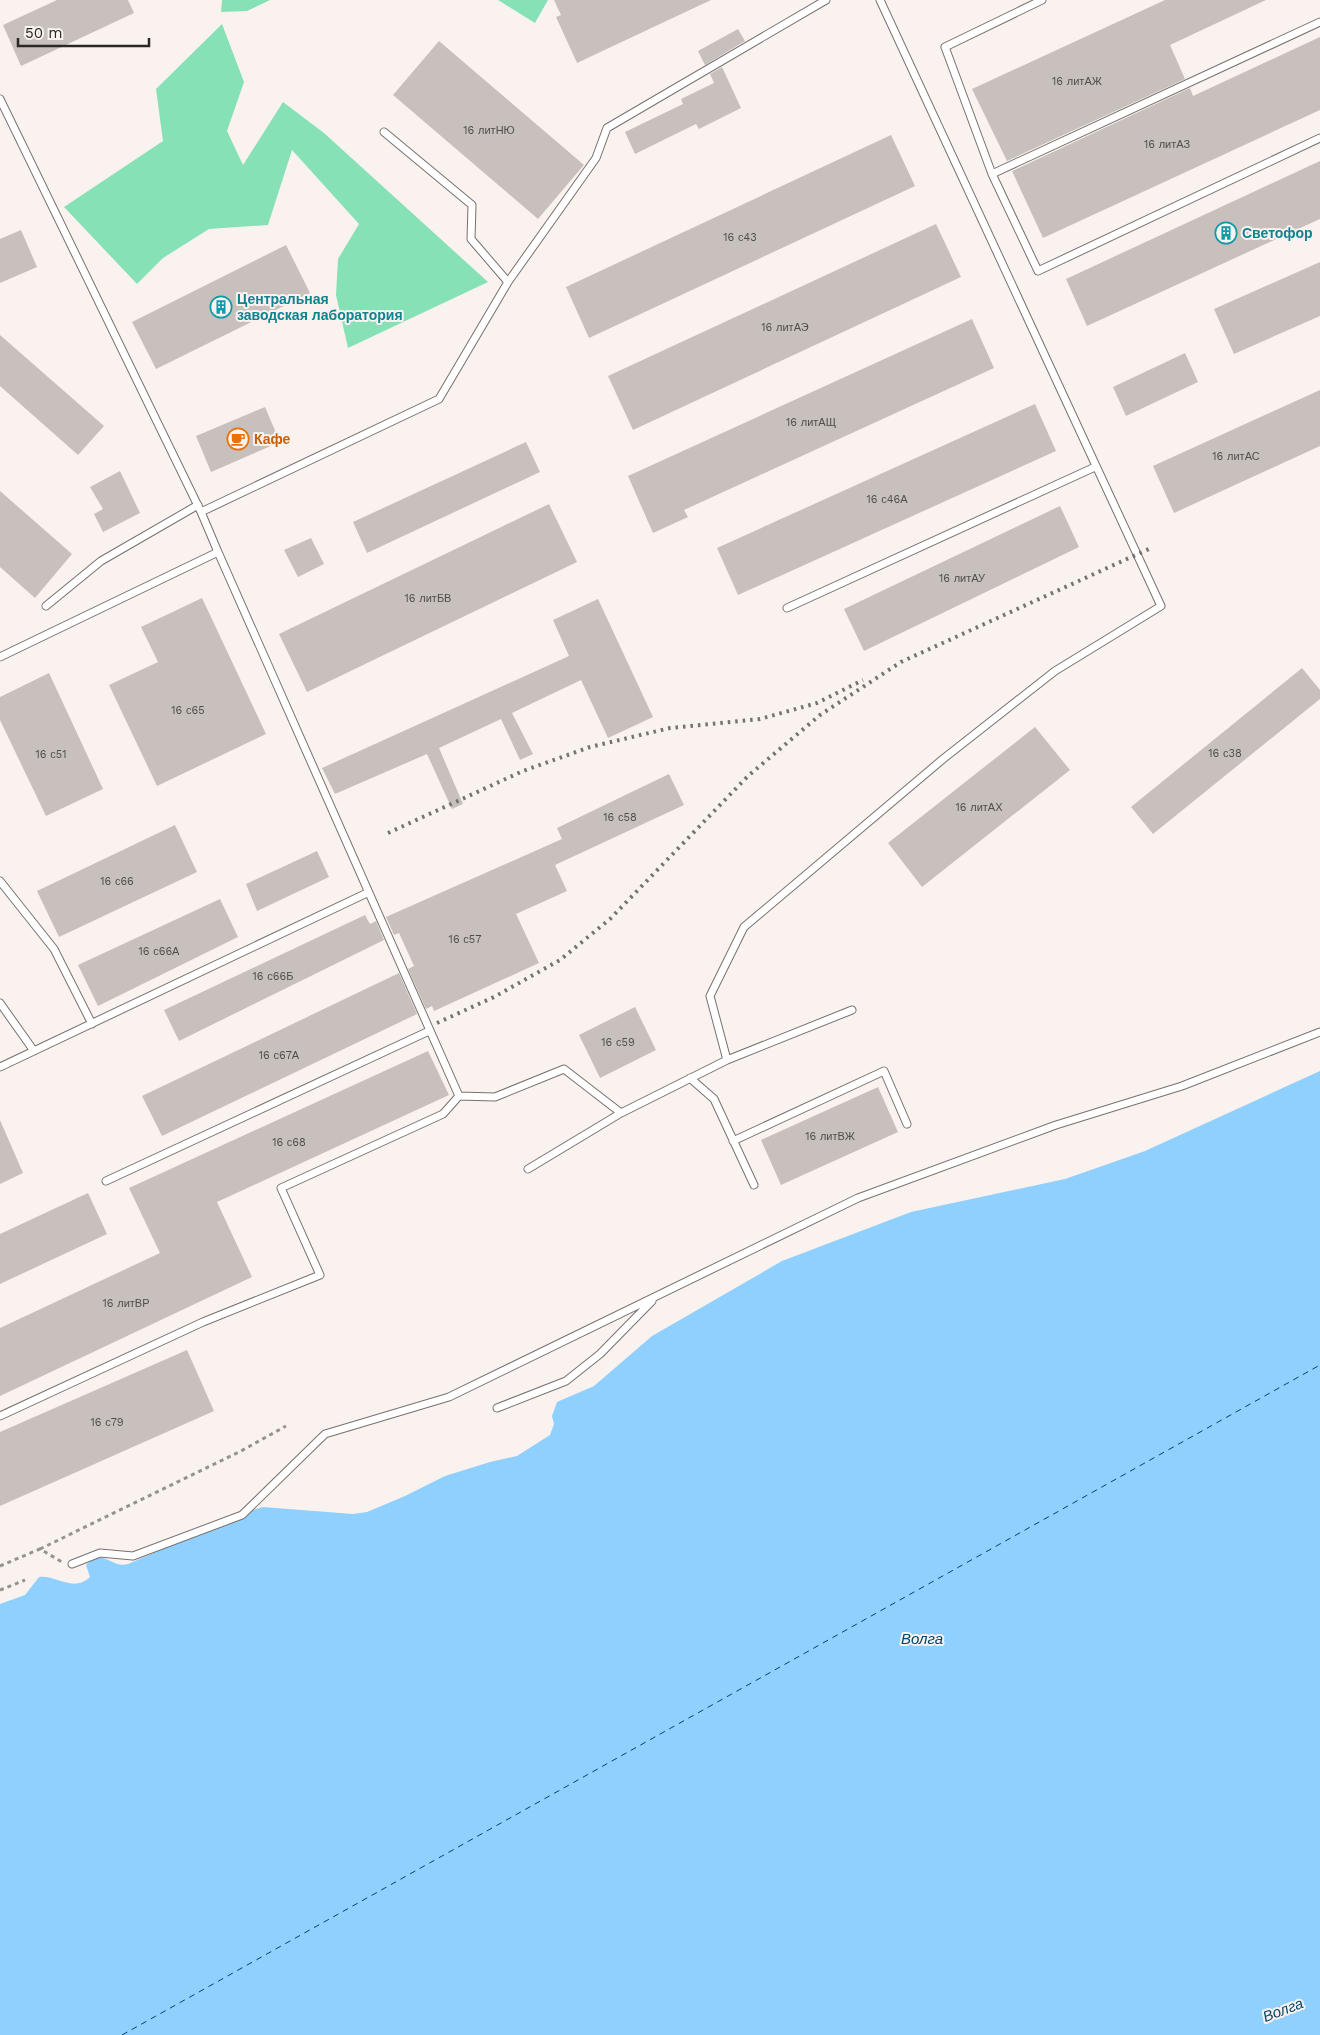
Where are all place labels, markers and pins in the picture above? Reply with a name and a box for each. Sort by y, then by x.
building icon: Светофор [1214,221,1238,245]
place label: Светофор [1242,225,1313,241]
place label: Центральная заводская лаборатория [237,291,403,323]
building icon: Центральная заводская лаборатория [209,295,233,319]
cafe icon: Кафе [226,427,250,451]
place label: Кафе [254,431,291,447]

